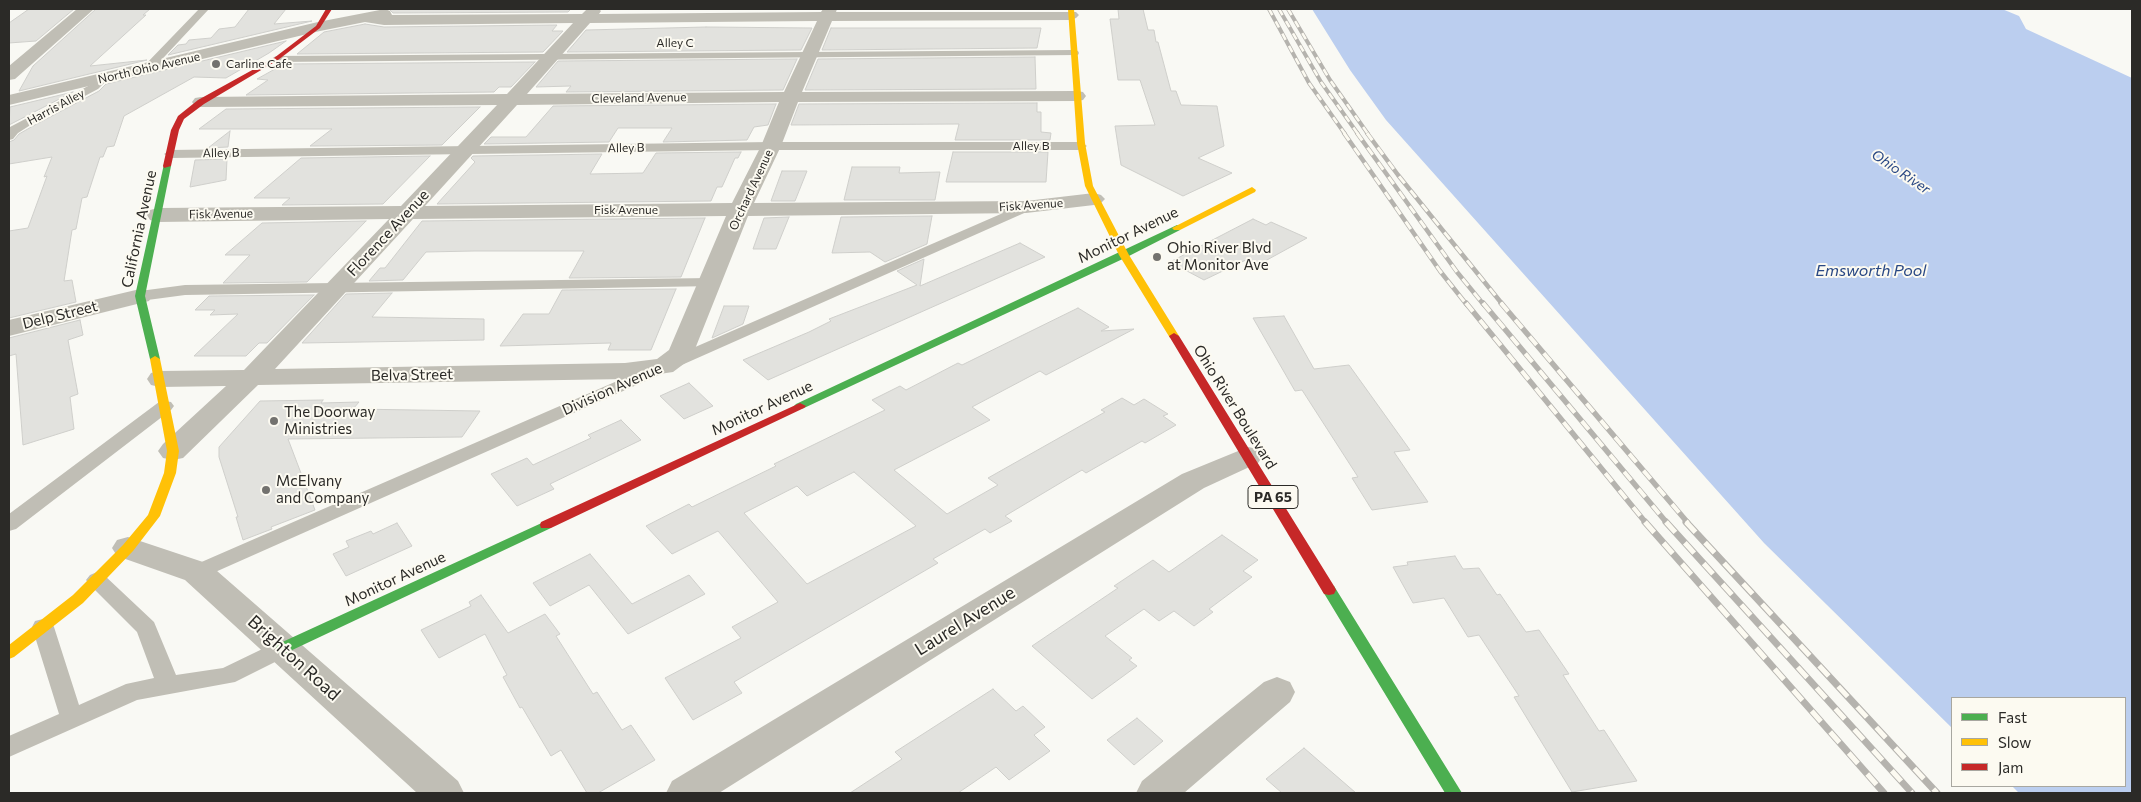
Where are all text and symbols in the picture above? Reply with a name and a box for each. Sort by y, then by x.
street label: Alley C [656,36,694,50]
street label: North Ohio Avenue [97,49,201,87]
place label: Carline Cafe [226,57,292,71]
marker: Carline Cafe [210,58,222,70]
street label: Harris Alley [25,86,87,128]
street label: Cleveland Avenue [591,90,687,106]
street label: Alley B [1013,139,1049,153]
street label: Alley B [607,140,645,156]
street label: Alley B [202,145,240,161]
water label: Ohio River [1868,146,1934,198]
street label: Orchard Avenue [726,147,776,233]
street label: California Avenue [118,169,160,289]
street label: Florence Avenue [343,186,433,280]
street label: Fisk Avenue [998,196,1064,214]
street label: Fisk Avenue [594,203,658,217]
street label: Monitor Avenue [1075,203,1181,267]
street label: Fisk Avenue [189,206,253,222]
place label: Ohio River Blvd at Monitor Ave [1167,239,1271,274]
marker: Ohio River Blvd at Monitor Ave [1151,251,1163,263]
water label: Emsworth Pool [1816,261,1926,281]
street label: Delp Street [21,297,99,333]
street label: Ohio River Boulevard [1189,342,1281,472]
street label: Division Avenue [559,359,665,419]
street label: Belva Street [371,365,453,385]
street label: Monitor Avenue [709,377,815,439]
place label: The Doorway Ministries [284,403,375,438]
marker: The Doorway Ministries [268,415,280,427]
place label: McElvany and Company [276,472,369,507]
marker: McElvany and Company [260,484,272,496]
road number: PA 65 [1248,486,1298,508]
street label: Monitor Avenue [342,548,448,610]
street label: Laurel Avenue [911,582,1019,660]
street label: Brighton Road [243,611,345,705]
legend [1951,697,2126,787]
text: Fast [1998,708,2027,726]
text: Slow [1998,733,2031,751]
text: Jam [1998,758,2023,776]

